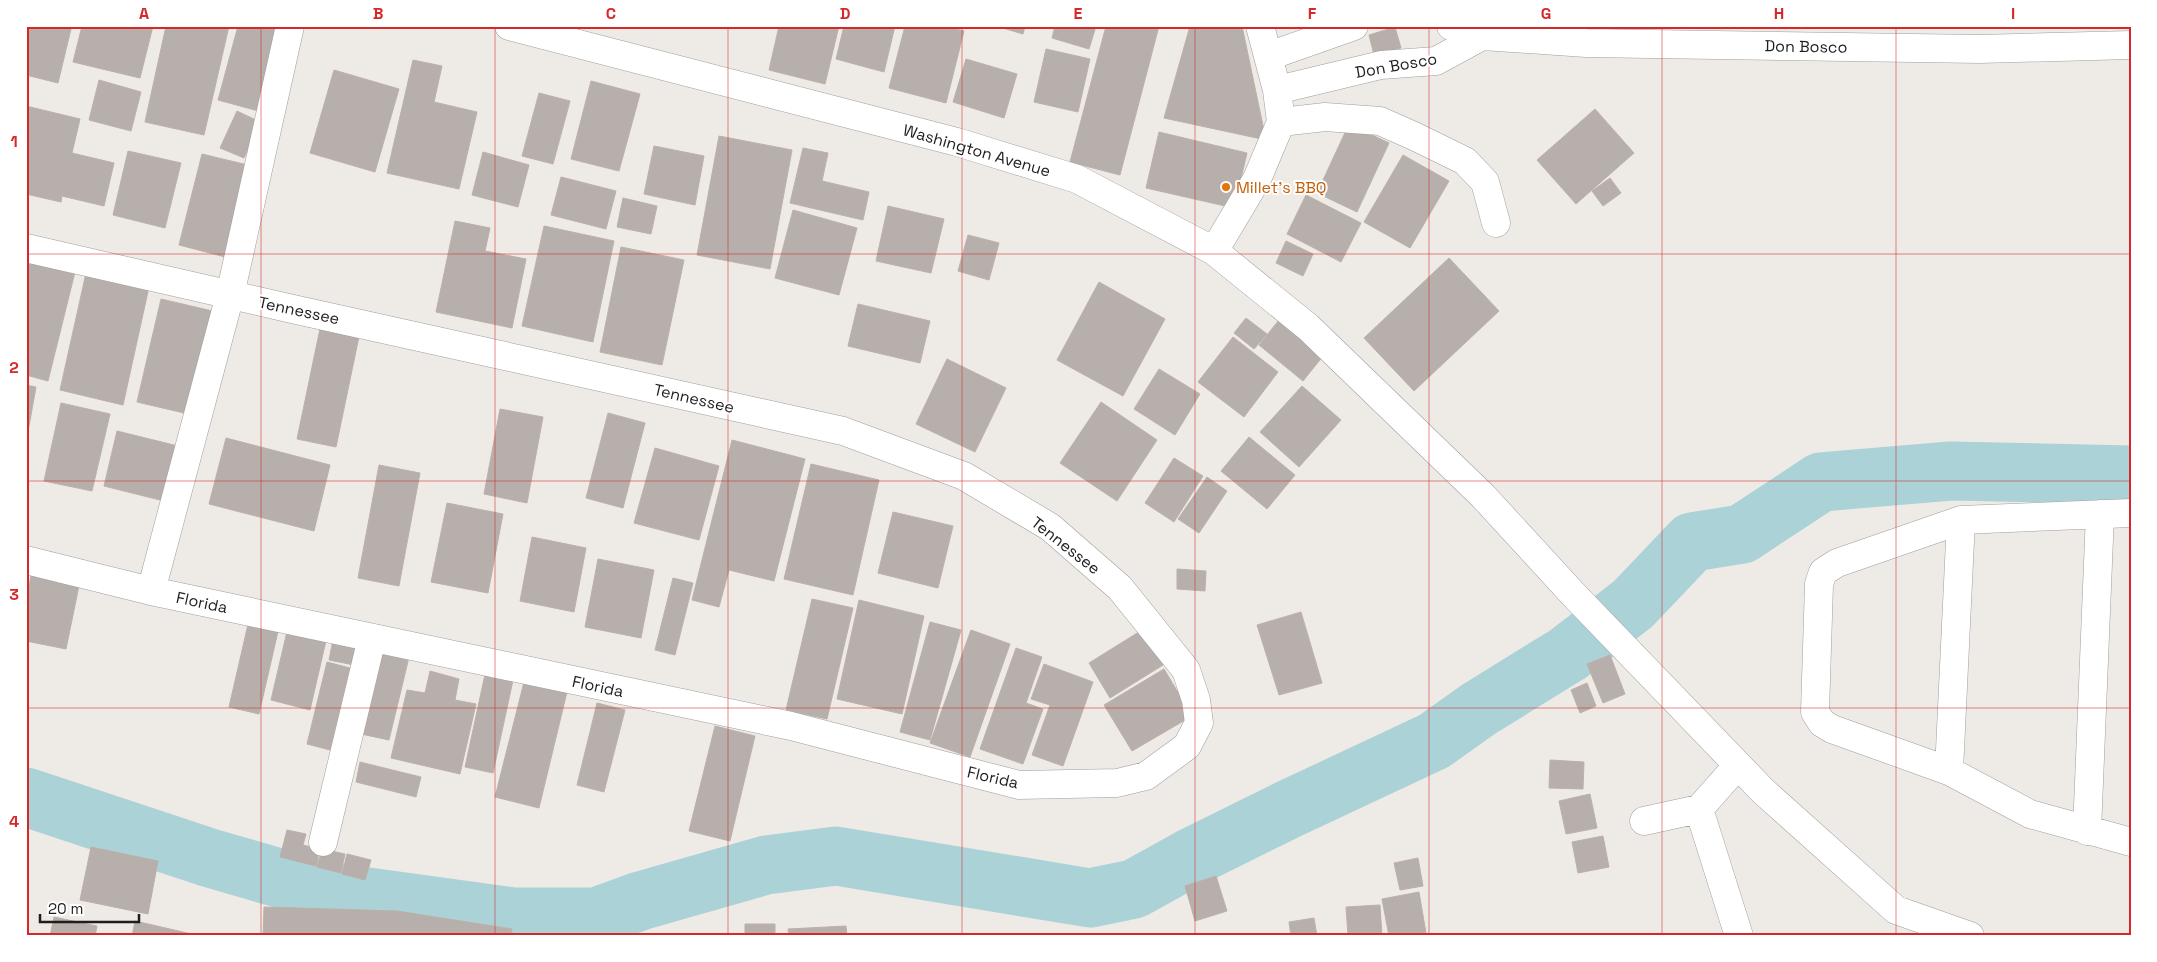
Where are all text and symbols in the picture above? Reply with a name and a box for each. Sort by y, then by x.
text: A [139,3,149,24]
text: B [373,3,383,24]
text: C [606,3,616,24]
text: D [840,3,850,24]
text: E [1074,3,1083,24]
text: F [1308,3,1317,24]
text: G [1541,3,1551,24]
text: H [1774,3,1784,24]
text: I [2011,3,2015,24]
street label: Don Bosco [1764,35,1848,58]
street label: Don Bosco [1354,48,1439,83]
street label: Washington Avenue [901,119,1053,182]
text: 1 [10,131,18,152]
place label: Millet's BBQ [1236,177,1327,198]
marker: Millet's BBQ [1220,181,1232,193]
street label: Tennessee [257,292,341,329]
text: 2 [9,357,19,378]
street label: Tennessee [651,379,736,418]
street label: Tennessee [1027,512,1105,579]
text: 3 [9,584,19,605]
street label: Florida [174,587,229,618]
street label: Florida [570,671,625,702]
street label: Florida [965,761,1021,794]
text: 4 [9,811,19,832]
scale bar [40,892,139,924]
text: 20 m [48,899,83,918]

